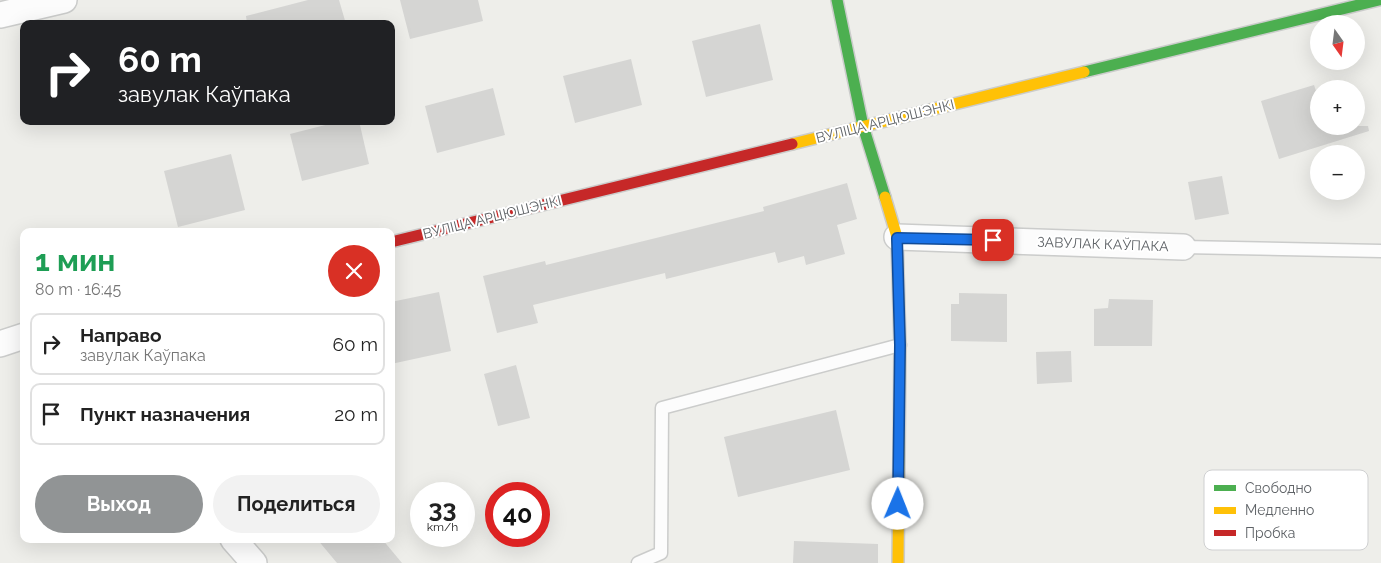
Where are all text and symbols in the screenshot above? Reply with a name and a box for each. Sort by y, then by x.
north arrow [1310,15,1365,70]
map controls [1310,15,1365,200]
text: 60 m [118,39,202,80]
icon: right [35,40,100,105]
button: + [1310,80,1365,135]
text: завулак Каўпака [118,81,291,107]
street label: ВУЛІЦА АРЦЮШЭНКІ [814,96,956,146]
button: − [1310,145,1365,200]
street label: ВУЛІЦА АРЦЮШЭНКІ [421,192,563,242]
pin [972,219,1014,261]
icon: arrive [979,226,1007,254]
street label: ЗАВУЛАК КАЎПАКА [1037,233,1170,254]
text: 1 мин [35,243,115,278]
button: close [328,245,380,297]
text: 80 m · 16:45 [35,280,121,299]
text: Направо [80,324,161,346]
icon: right [37,330,65,358]
text: 60 m [333,333,378,355]
text: завулак Каўпака [80,346,206,365]
icon: arrive [37,400,65,428]
text: Пункт назначения [80,403,250,425]
text: 20 m [334,403,378,425]
legend [1204,470,1368,550]
button: Выход [35,475,203,533]
button: Поделиться [213,475,380,533]
position arrow [871,477,923,529]
text: Свободно [1245,480,1312,496]
speed limit sign: 40 [485,482,550,547]
text: 33 [429,493,456,523]
text: Медленно [1245,502,1314,518]
text: km/h [427,520,458,534]
text: Пробка [1245,525,1295,541]

